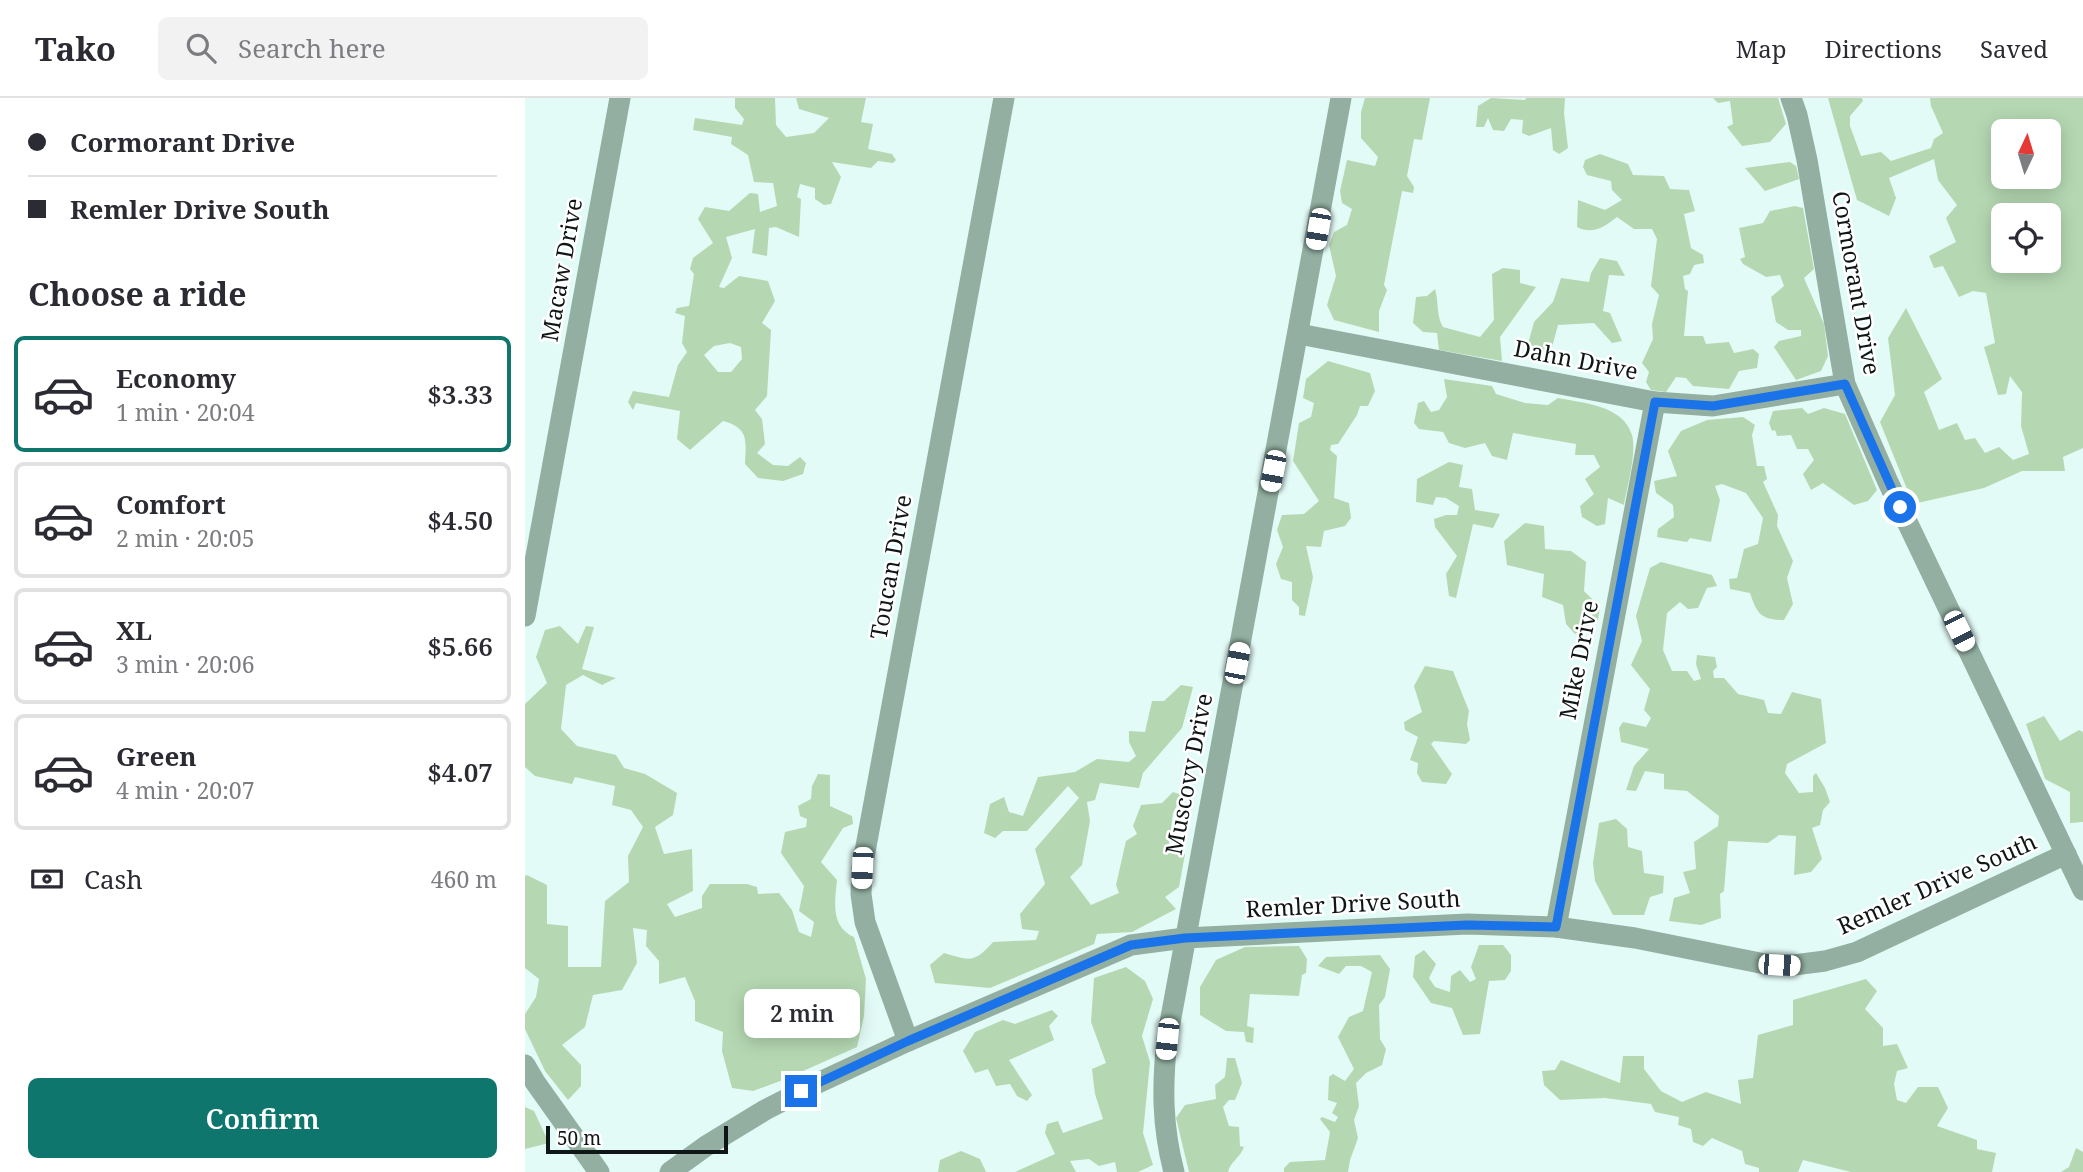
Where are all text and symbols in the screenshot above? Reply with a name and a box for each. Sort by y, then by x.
search box [158,17,648,80]
text: Tako [35,26,116,71]
icon: search [182,29,220,67]
text: Search here [238,30,386,66]
text: Map [1736,32,1787,65]
text: Directions [1825,32,1942,65]
text: Saved [1980,32,2048,65]
north arrow [1991,119,2061,189]
map controls [1991,119,2061,273]
text: Cormorant Drive [70,124,295,160]
street label: Cormorant Drive [1825,188,1889,377]
text: Remler Drive South [70,191,330,227]
street label: Macaw Drive [533,196,589,344]
button: locate [1991,203,2061,273]
car [1305,206,1332,252]
text: Choose a ride [28,272,247,315]
street label: Dahn Drive [1511,331,1641,387]
text: Economy [116,360,236,396]
icon: car [32,363,95,426]
text: $3.33 [427,376,493,412]
text: 1 min · 20:04 [116,396,254,428]
car [1259,448,1288,494]
text: Comfort [116,486,226,522]
icon: car [32,489,95,552]
route start [1884,491,1916,523]
street label: Toucan Drive [862,492,918,642]
text: $4.50 [427,502,493,538]
text: 2 min · 20:05 [116,522,254,554]
street label: Mike Drive [1551,597,1605,722]
car [1941,608,1978,654]
text: XL [116,612,152,648]
icon: car [32,615,95,678]
text: $5.66 [427,628,493,664]
car [1223,640,1252,686]
text: 3 min · 20:06 [116,648,254,680]
street label: Muscovy Drive [1157,690,1219,857]
text: Green [116,738,197,774]
icon: car [32,741,95,804]
text: $4.07 [427,754,493,790]
text: 4 min · 20:07 [116,774,254,806]
street label: Remler Drive South [1832,825,2041,941]
car [851,846,874,890]
icon: cash [28,860,66,898]
text: Cash [84,861,143,897]
text: 460 m [431,863,497,895]
street label: Remler Drive South [1245,881,1461,925]
car [1758,953,1801,977]
callout: 2 min [743,990,859,1038]
text: 2 min [770,997,834,1029]
car [1155,1017,1180,1061]
route end [785,1075,817,1107]
button: Confirm [28,1078,497,1158]
scale bar [546,1123,728,1155]
text: 50 m [557,1125,601,1151]

